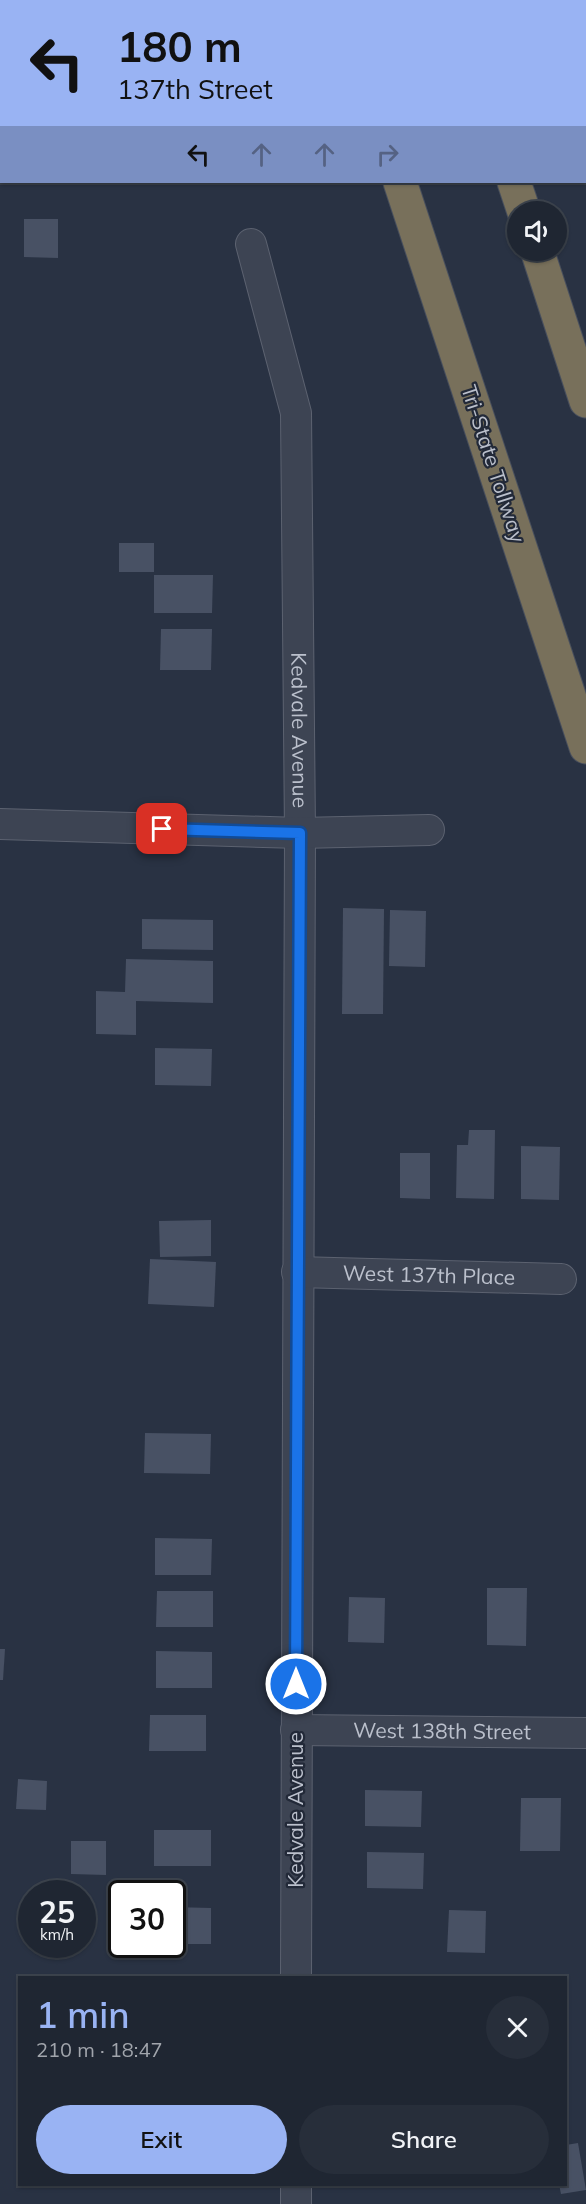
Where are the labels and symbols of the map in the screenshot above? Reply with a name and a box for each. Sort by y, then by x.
street label: Tri-State Tollway [456,382,532,546]
street label: Kedvale Avenue [286,652,314,808]
pin [136,803,187,854]
street label: West 137th Place [342,1259,516,1290]
position arrow [264,1652,328,1716]
street label: West 138th Street [353,1717,531,1744]
street label: Kedvale Avenue [282,1732,308,1888]
speed limit sign: 30 [108,1880,186,1958]

